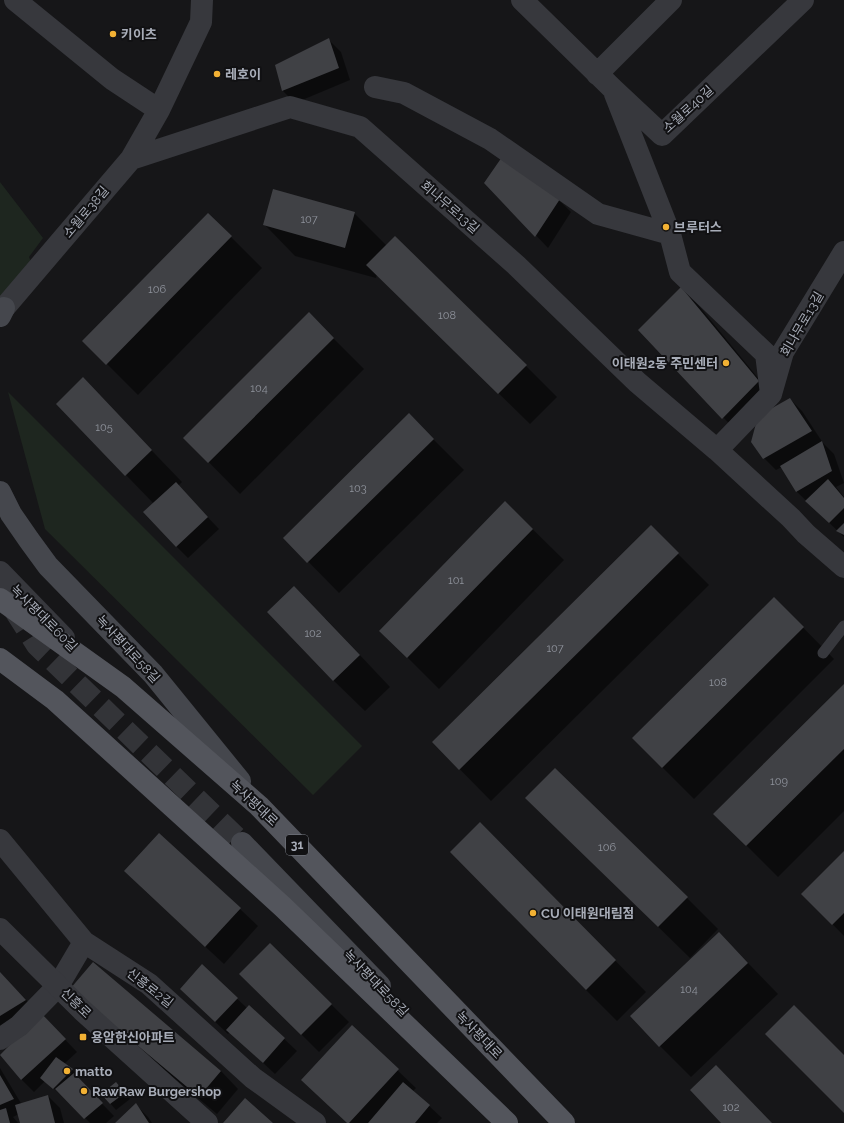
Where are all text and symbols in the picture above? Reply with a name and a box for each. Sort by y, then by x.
place label: 키이츠 [121,27,157,42]
marker: 키이츠 [108,29,118,39]
place label: 레호이 [225,67,261,82]
marker: 레호이 [212,69,222,79]
street label: 소월로40길 [660,82,716,136]
street label: 회나무로13길 [418,178,482,236]
street label: 소월로38길 [60,183,112,241]
house number: 107 [300,213,318,226]
place label: 브루터스 [674,220,722,235]
marker: 브루터스 [661,222,671,232]
house number: 106 [148,283,166,296]
street label: 회나무로13길 [777,289,827,359]
house number: 108 [438,309,456,322]
place label: 이태원2동 주민센터 [612,356,718,371]
marker: 이태원2동 주민센터 [721,358,731,368]
house number: 104 [250,382,268,395]
house number: 105 [95,421,113,434]
house number: 103 [349,482,367,495]
house number: 101 [448,574,464,587]
street label: 녹사평대로60길 [8,582,80,654]
street label: 녹사평대로58길 [93,612,163,686]
house number: 102 [304,627,322,640]
house number: 107 [546,642,564,655]
house number: 108 [709,676,727,689]
house number: 109 [770,775,788,788]
street label: 녹사평대로 [227,777,281,829]
road number: 31 [286,835,308,855]
house number: 106 [598,841,616,854]
place label: CU 이태원대림점 [541,906,635,921]
marker: CU 이태원대림점 [528,908,538,918]
street label: 녹사평대로58길 [341,947,411,1019]
street label: 신흥로2길 [124,965,176,1011]
house number: 104 [680,983,698,996]
street label: 신흥로 [58,985,94,1021]
street label: 녹사평대로 [453,1008,505,1062]
place label: 용암한신아파트 [91,1030,175,1045]
marker: 용암한신아파트 [78,1032,88,1042]
place label: matto [75,1064,112,1079]
marker: matto [62,1066,72,1076]
place label: RawRaw Burgershop [92,1084,221,1099]
marker: RawRaw Burgershop [79,1086,89,1096]
house number: 102 [722,1101,740,1114]

